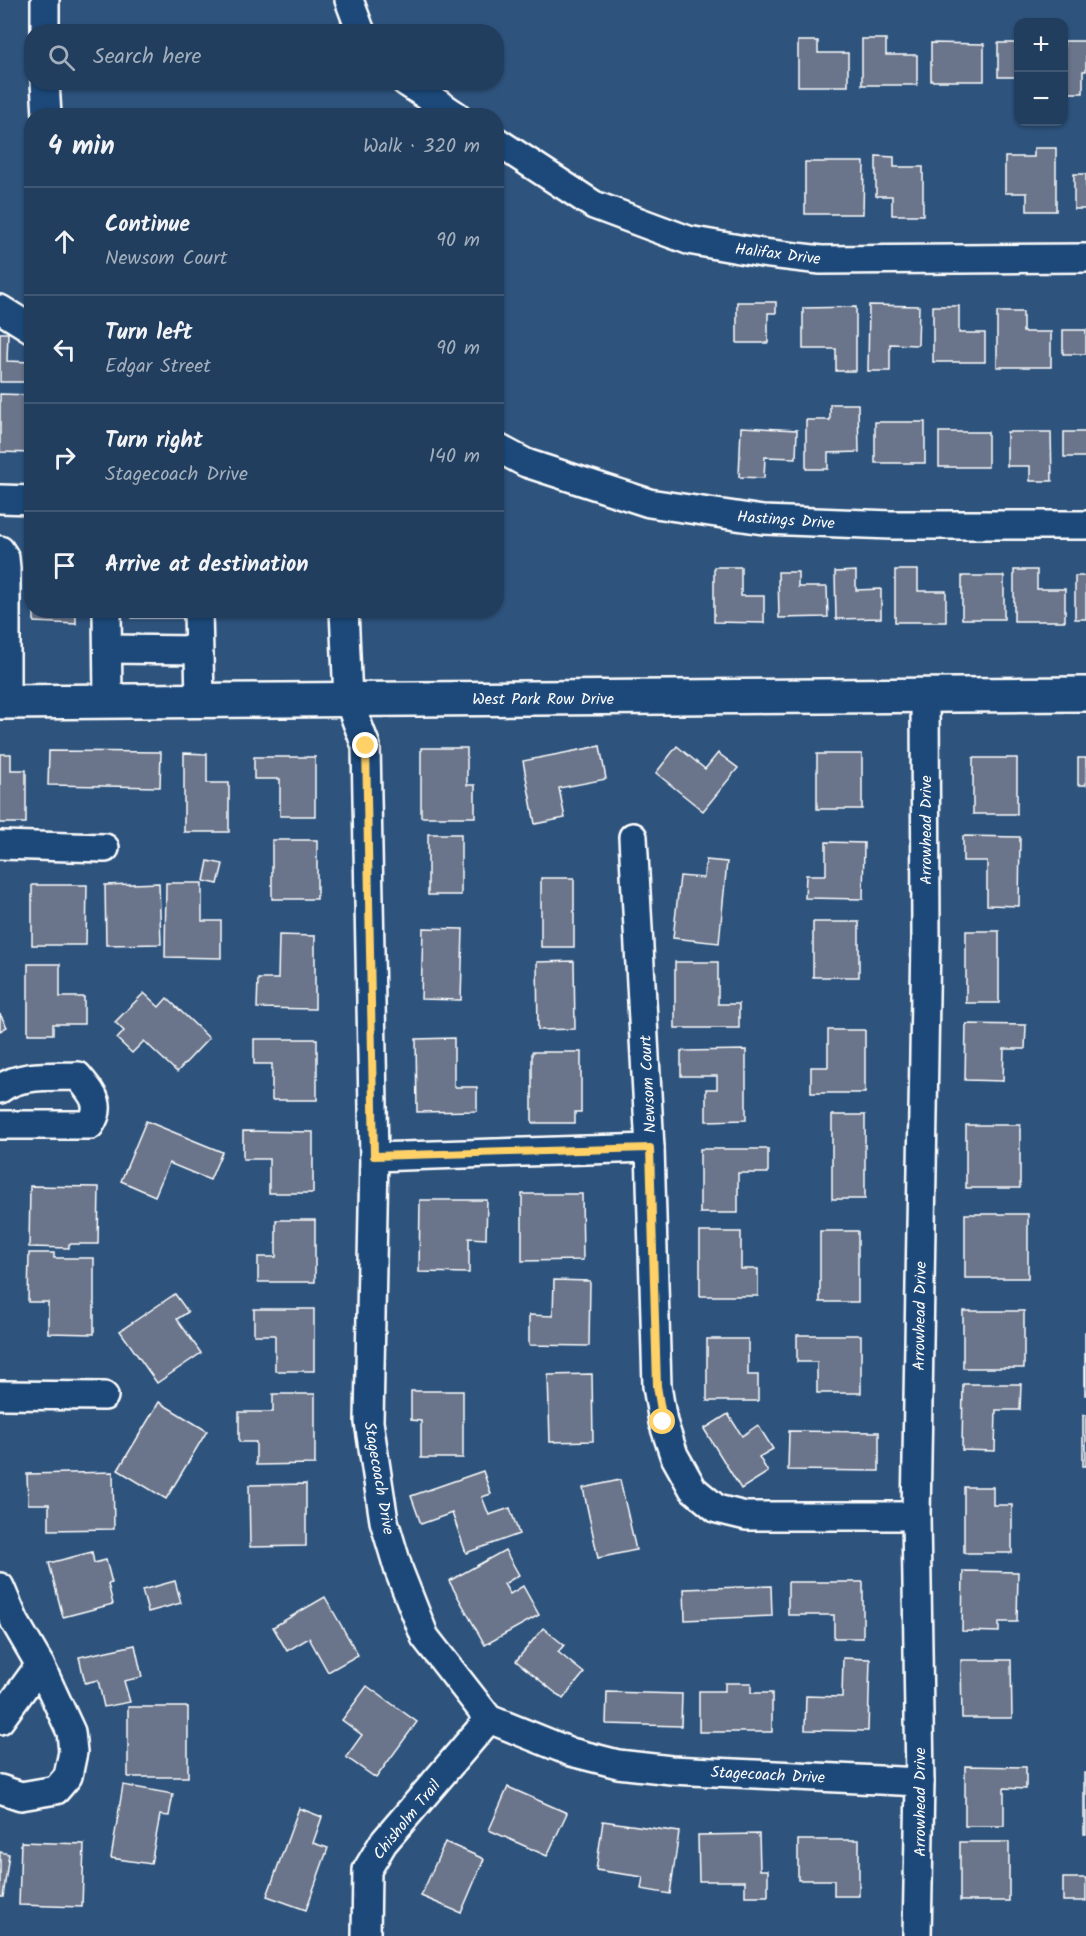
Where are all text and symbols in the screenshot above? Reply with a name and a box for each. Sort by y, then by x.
map controls [1014,18,1068,126]
button: + [1014,18,1068,72]
search box [24,24,504,90]
text: Search here [93,40,201,75]
icon: search [45,41,78,74]
button: − [1014,72,1068,126]
text: 4 min [48,126,115,168]
text: Walk · 320 m [363,131,480,163]
text: Continue [105,208,190,243]
icon: ahead [48,225,81,258]
text: 90 m [436,225,480,257]
street label: Halifax Drive [734,237,822,272]
text: Newsom Court [105,243,228,275]
text: Turn left [105,316,192,351]
icon: left [48,333,81,366]
text: 90 m [436,333,480,365]
text: Edgar Street [105,351,211,383]
text: Turn right [105,424,203,459]
icon: right [48,441,81,474]
text: 140 m [429,441,480,473]
text: Stagecoach Drive [105,459,248,491]
street label: Hastings Drive [736,505,836,536]
text: Arrive at destination [105,548,308,583]
icon: arrive [48,549,81,582]
street label: West Park Row Drive [472,687,614,712]
route end [352,732,378,758]
street label: Arrowhead Drive [914,775,939,885]
street label: Newsom Court [633,1034,664,1134]
street label: Arrowhead Drive [907,1261,934,1371]
route start [649,1408,675,1434]
street label: Stagecoach Drive [356,1420,401,1537]
street label: Arrowhead Drive [908,1747,933,1857]
street label: Stagecoach Drive [710,1760,826,1791]
street label: Chisholm Trail [367,1774,447,1865]

